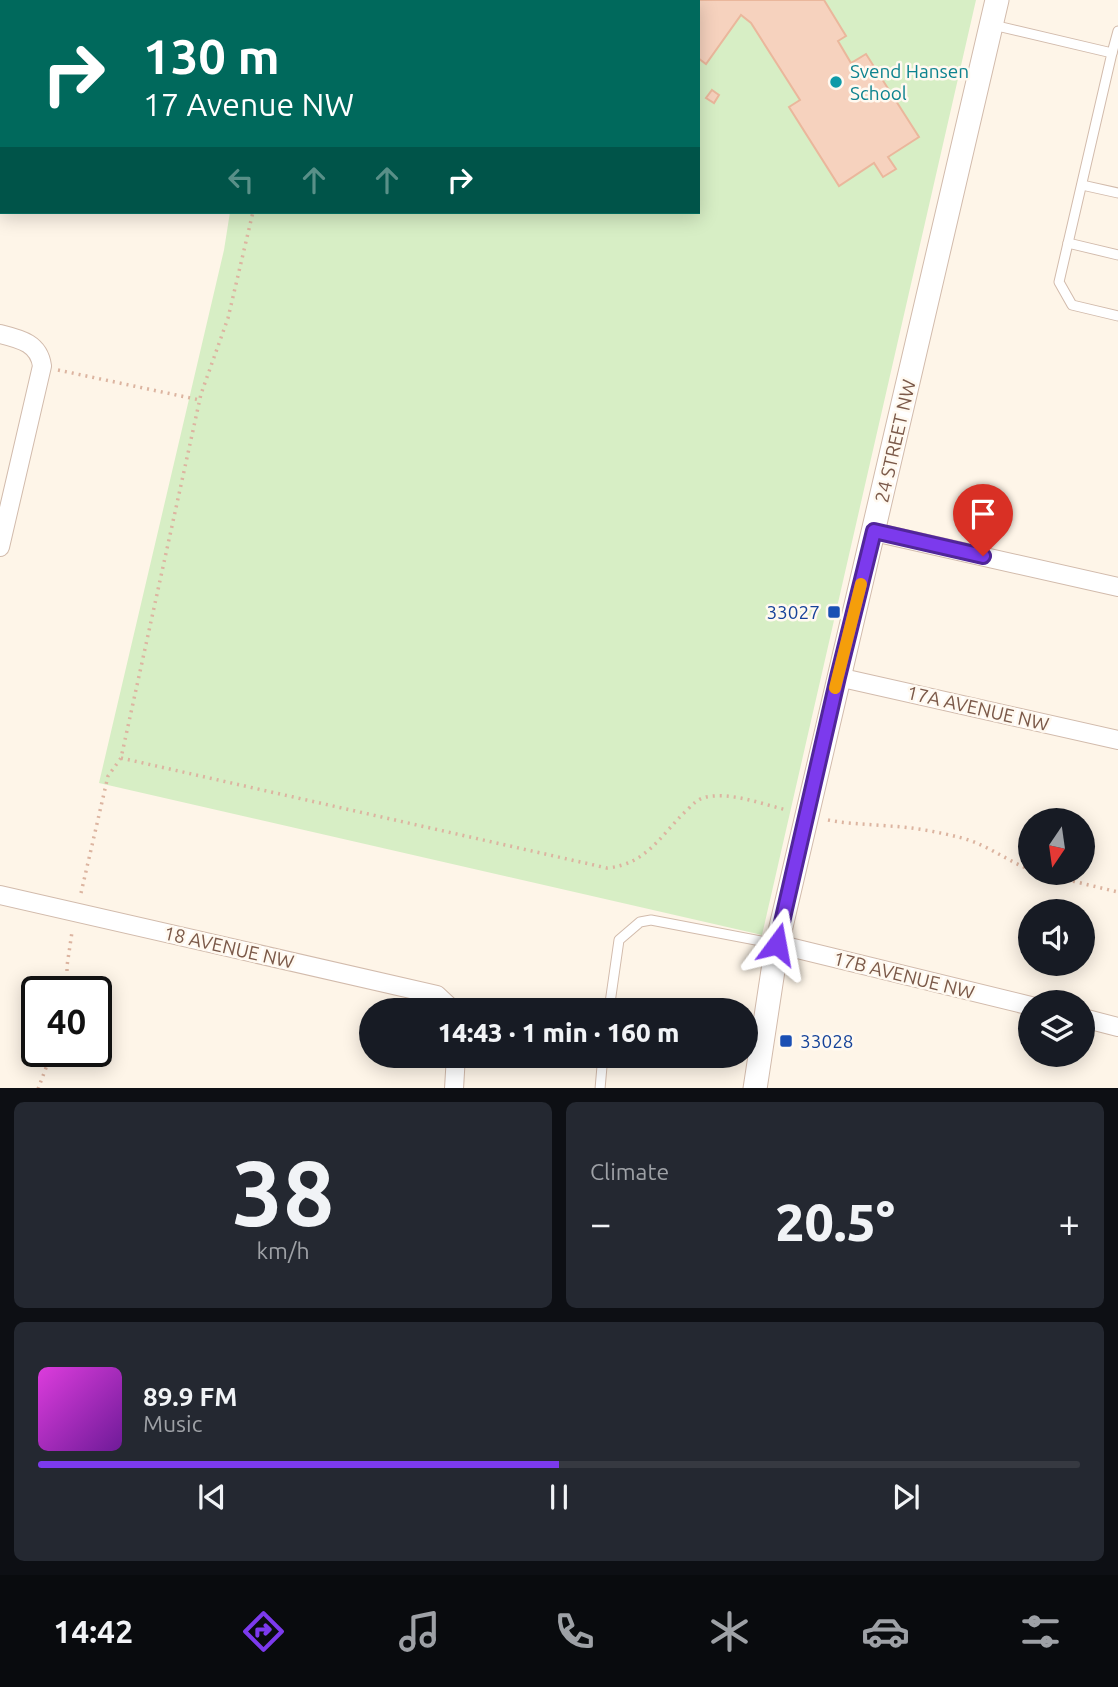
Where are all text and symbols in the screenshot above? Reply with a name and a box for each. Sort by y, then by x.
icon: right [28,28,119,119]
text: 130 m [143,28,280,83]
place label: Svend Hansen School [850,60,969,104]
marker: Svend Hansen School [828,74,844,90]
text: 17 Avenue NW [143,86,354,122]
icon: left [222,161,260,199]
icon: ahead [295,161,333,199]
icon: ahead [368,161,406,199]
icon: right [441,161,479,199]
street label: 24 STREET NW [870,377,920,505]
pin [953,484,1013,556]
icon: arrive [964,495,1002,533]
place label: 33027 [766,601,820,623]
marker: 33027 [826,604,842,620]
street label: 17A AVENUE NW [905,681,1051,735]
north arrow [1018,808,1096,886]
map controls [1018,808,1095,1067]
button: sound [1018,899,1095,976]
position arrow [740,907,814,981]
street label: 18 AVENUE NW [162,921,296,973]
street label: 17B AVENUE NW [831,947,977,1003]
speed limit sign: 40 [21,976,112,1067]
button: layers [1018,990,1095,1067]
text: 14:43 · 1 min · 160 m [438,1018,679,1047]
place label: 33028 [800,1030,854,1052]
marker: 33028 [778,1033,794,1049]
text: 38 [232,1141,334,1243]
text: Climate [590,1159,669,1184]
text: 20.5° [775,1193,895,1251]
text: − [590,1202,611,1244]
text: + [1059,1202,1080,1244]
text: km/h [256,1238,310,1263]
text: 89.9 FM [143,1382,237,1411]
text: Music [143,1411,202,1436]
icon: previous [193,1478,231,1516]
icon: pause [540,1478,578,1516]
icon: next [887,1478,925,1516]
icon: directions [239,1607,288,1656]
icon: music [395,1607,444,1656]
icon: phone [550,1607,599,1656]
icon: climate [705,1607,754,1656]
icon: car [861,1607,910,1656]
icon: filters [1016,1607,1065,1656]
text: 14:42 [53,1613,133,1649]

